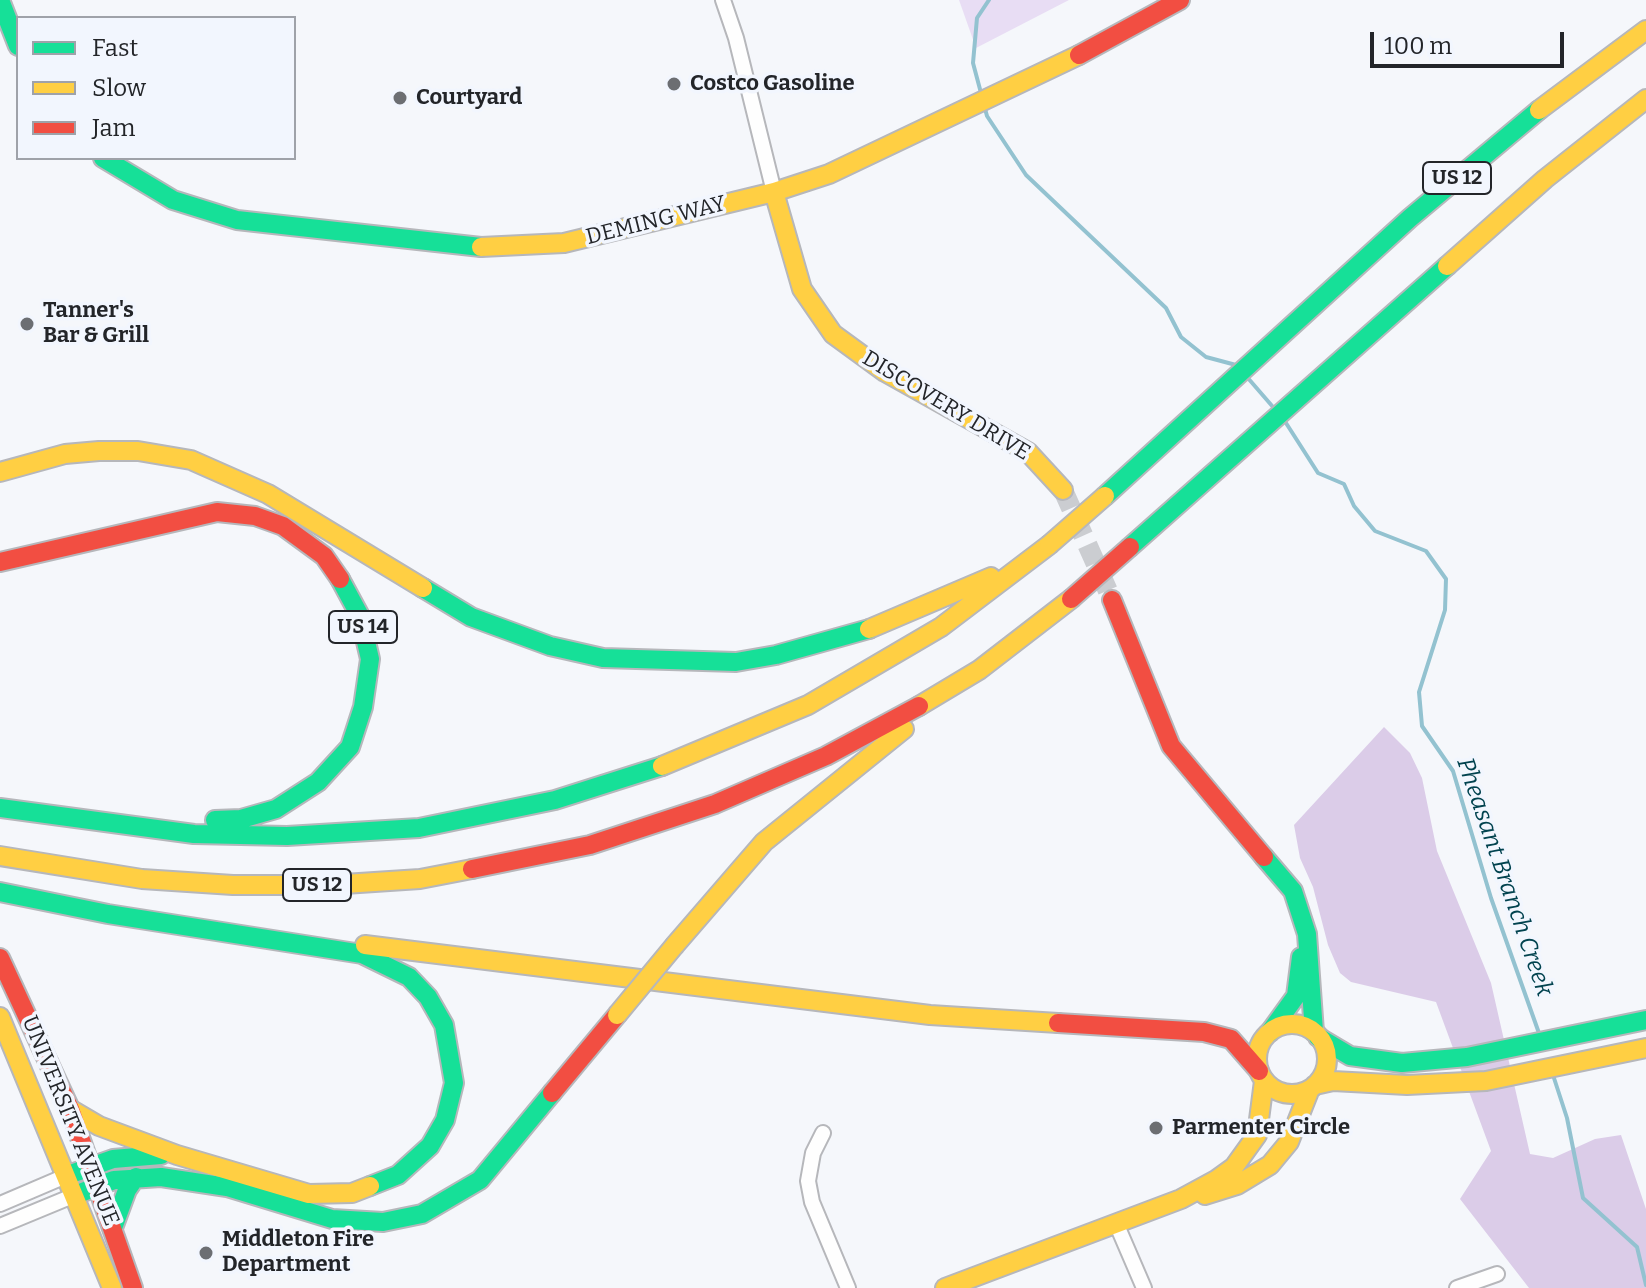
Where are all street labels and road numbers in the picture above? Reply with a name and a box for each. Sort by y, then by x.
road number: US 12 [1423,162,1491,194]
street label: DEMING WAY [583,191,729,251]
street label: DISCOVERY DRIVE [857,345,1035,467]
road number: US 14 [329,611,397,643]
road number: US 12 [283,869,351,901]
street label: UNIVERSITY AVENUE [16,1012,124,1230]

